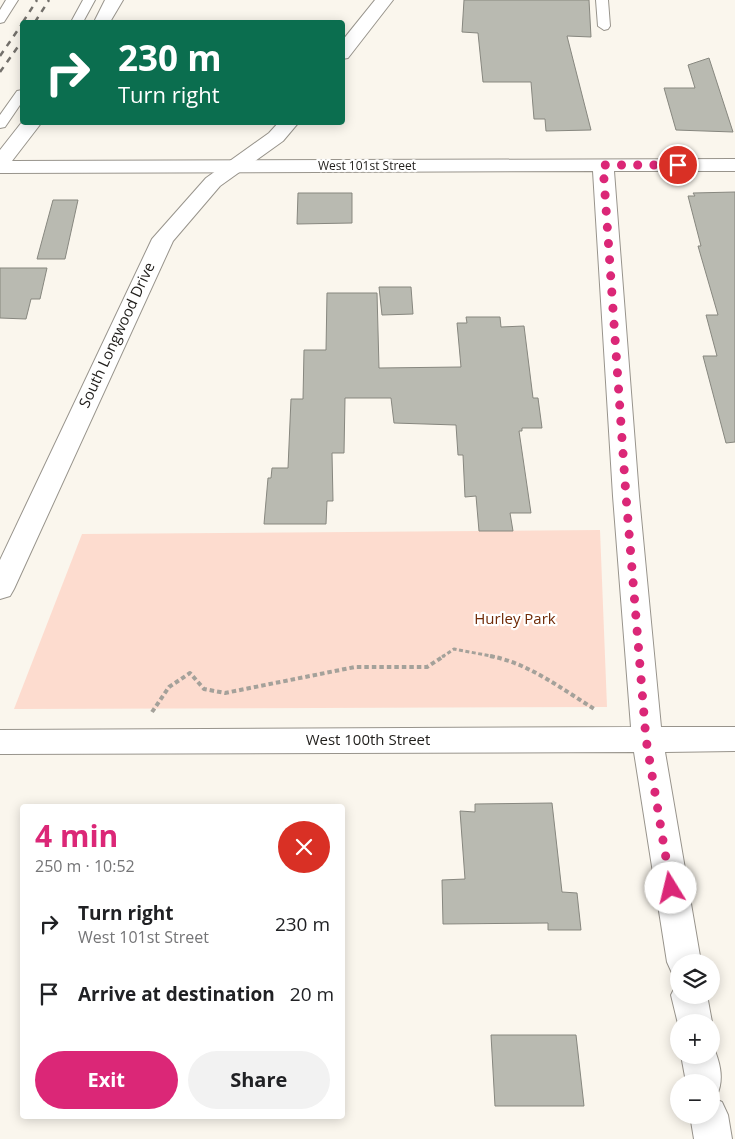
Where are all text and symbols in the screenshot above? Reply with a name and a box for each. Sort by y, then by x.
text: 230 m [118,34,222,81]
icon: right [35,40,100,105]
text: Turn right [118,79,220,109]
pin [657,144,699,186]
icon: arrive [664,151,692,179]
street label: West 101st Street [318,157,416,174]
street label: South Longwood Drive [74,258,159,411]
park label: Hurley Park [474,608,556,628]
street label: West 100th Street [306,729,430,749]
text: 4 min [35,815,118,856]
button: close [278,821,330,873]
text: 250 m · 10:52 [35,855,135,877]
position arrow [644,861,696,913]
text: Turn right [78,900,173,926]
icon: right [35,910,63,938]
text: 230 m [275,911,330,937]
text: West 101st Street [78,926,209,948]
map controls [670,954,720,1124]
button: layers [670,954,720,1004]
icon: arrive [35,980,63,1008]
text: Arrive at destination [78,981,275,1007]
text: 20 m [290,981,334,1007]
button: + [670,1014,720,1064]
button: Exit [35,1051,178,1109]
button: Share [188,1051,330,1109]
button: − [670,1074,720,1124]

